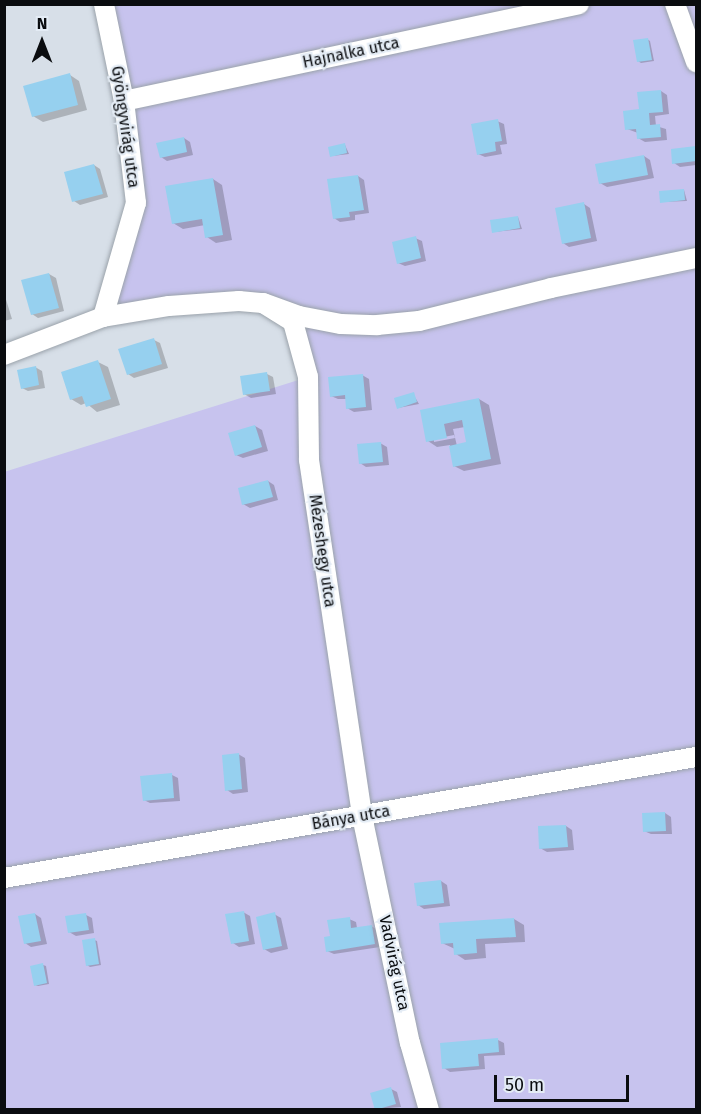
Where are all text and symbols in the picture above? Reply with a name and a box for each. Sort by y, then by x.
north arrow [12,12,72,72]
text: N [37,14,47,33]
street label: Hajnalka utca [301,33,401,73]
street label: Gyöngyvirág utca [107,65,143,189]
street label: Mézeshegy utca [305,493,339,609]
street label: Bánya utca [310,802,392,834]
street label: Vadvirág utca [375,914,413,1012]
scale bar [497,1063,632,1101]
text: 50 m [505,1074,544,1096]

